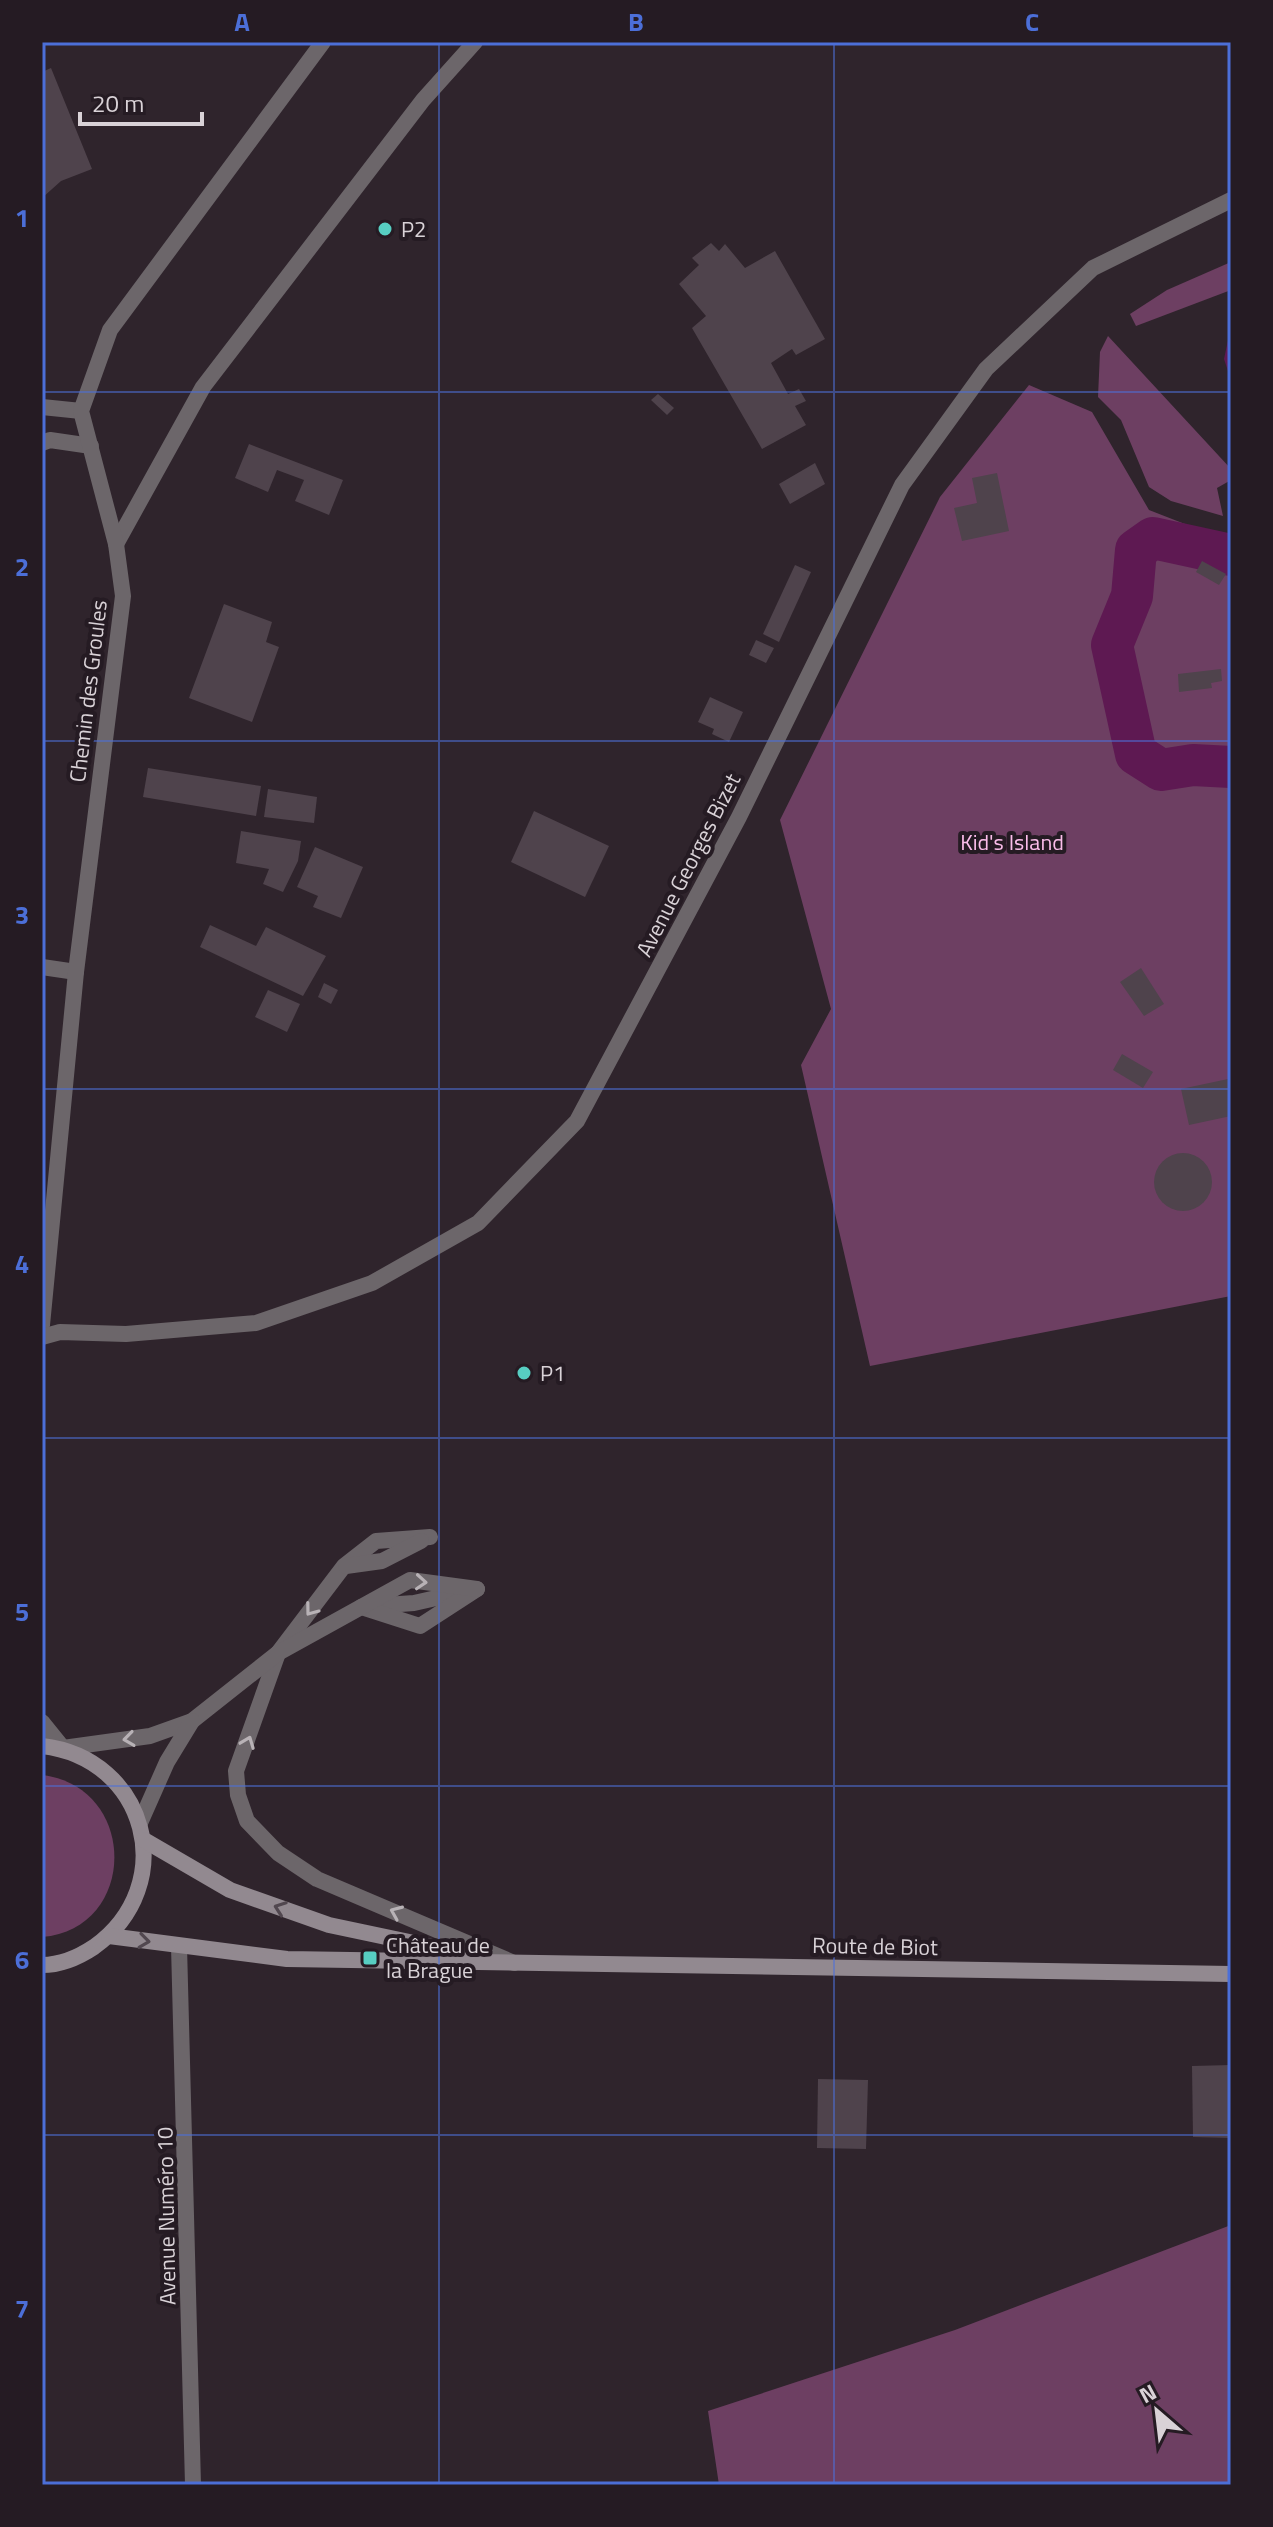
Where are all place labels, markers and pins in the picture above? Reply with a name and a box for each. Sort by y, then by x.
place label: P2 [401,212,426,246]
marker: P2 [376,220,394,238]
place label: P1 [540,1356,565,1390]
marker: P1 [515,1364,533,1382]
place label: Château de la Brague [386,1928,490,1987]
marker: Château de la Brague [361,1949,379,1967]

